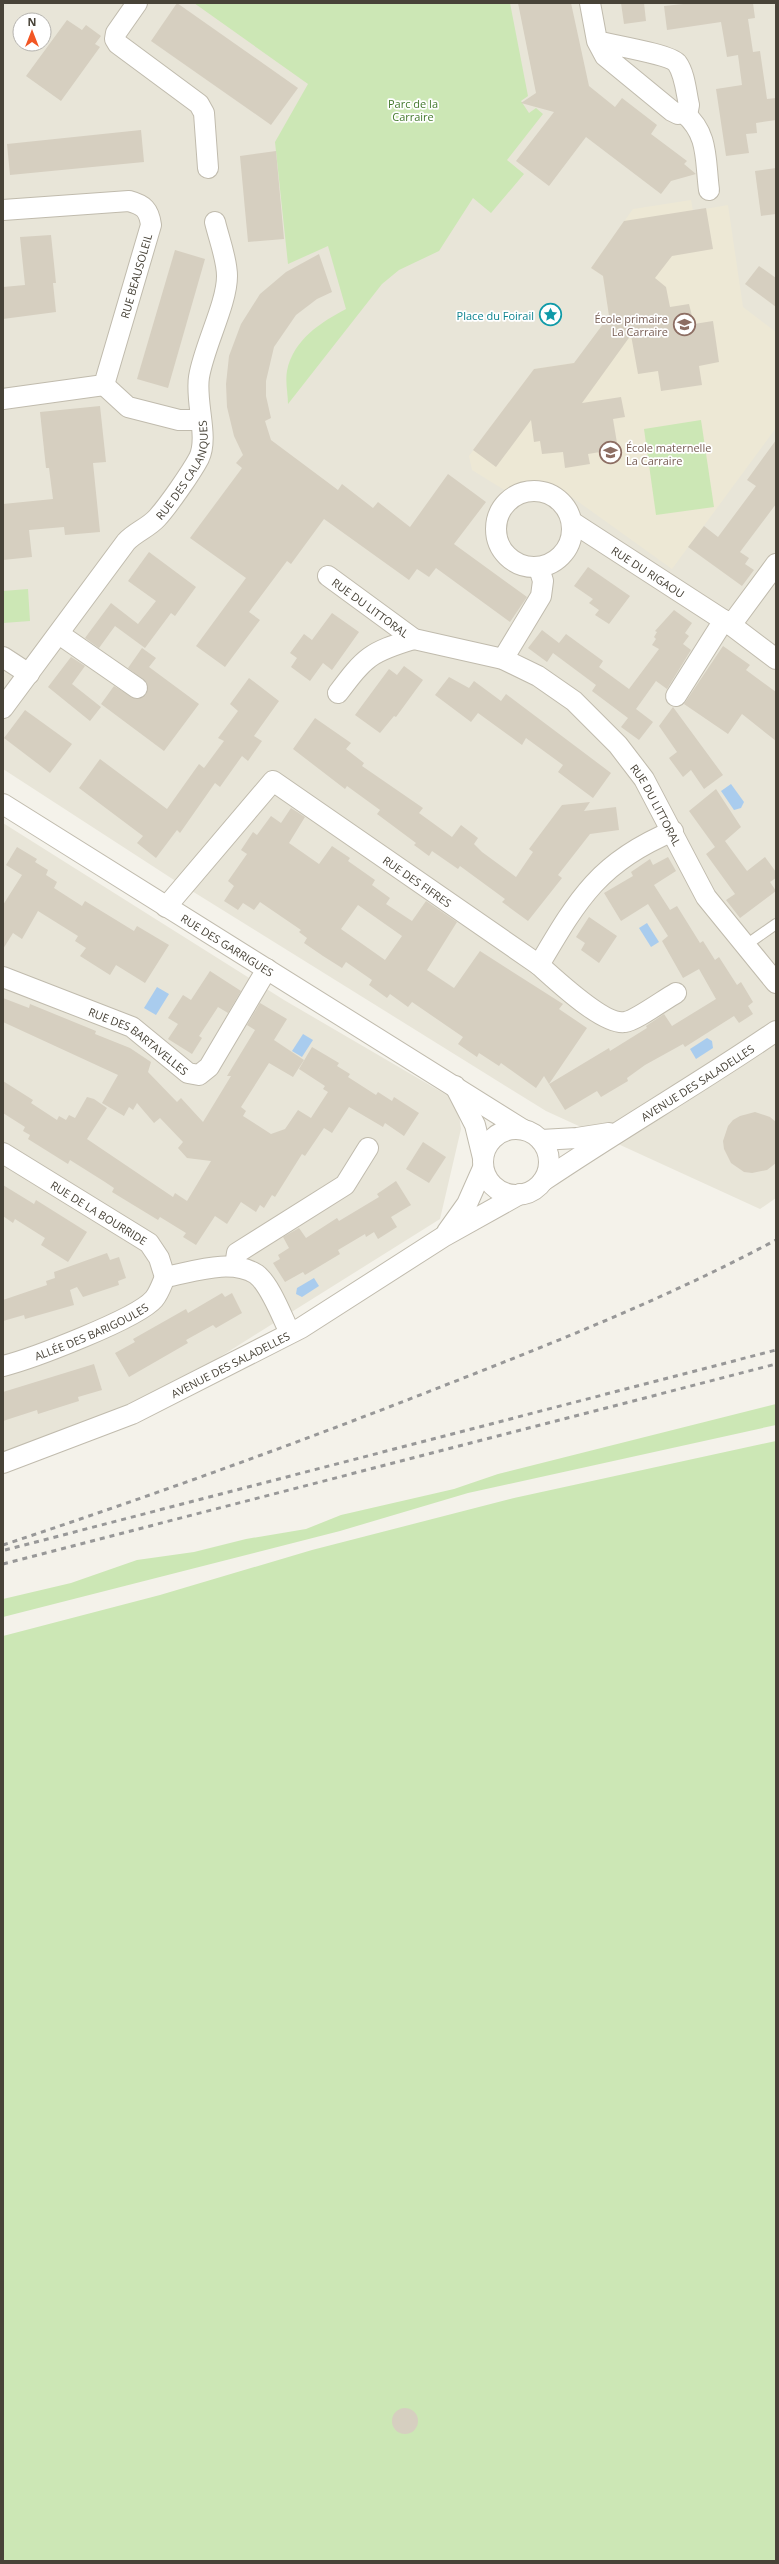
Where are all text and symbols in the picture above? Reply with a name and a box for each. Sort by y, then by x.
north arrow [12,12,52,52]
text: N [28,14,36,29]
park label: Parc de la Carraire [388,96,438,124]
street label: RUE BEAUSOLEIL [117,232,155,320]
place icon: Place du Foirail [537,302,563,328]
place label: Place du Foirail [457,308,534,323]
place label: École primaire La Carraire [594,311,668,339]
school or university icon: École primaire La Carraire [671,311,697,337]
street label: RUE DES CALANQUES [152,420,210,522]
school or university icon: École maternelle La Carraire [598,440,624,466]
place label: École maternelle La Carraire [626,440,711,468]
street label: RUE DU RIGAOU [609,542,688,601]
street label: RUE DU LITTORAL [329,574,412,641]
street label: RUE DU LITTORAL [627,761,685,848]
street label: RUE DES FIFRES [380,852,455,910]
street label: RUE DES GARRIGUES [178,910,277,979]
street label: RUE DES BARTAVELLES [86,1003,192,1078]
street label: AVENUE DES SALADELLES [638,1041,757,1124]
street label: RUE DE LA BOURRIDE [48,1177,150,1248]
street label: ALLÉE DES BARIGOULES [32,1299,151,1363]
street label: AVENUE DES SALADELLES [168,1328,292,1401]

